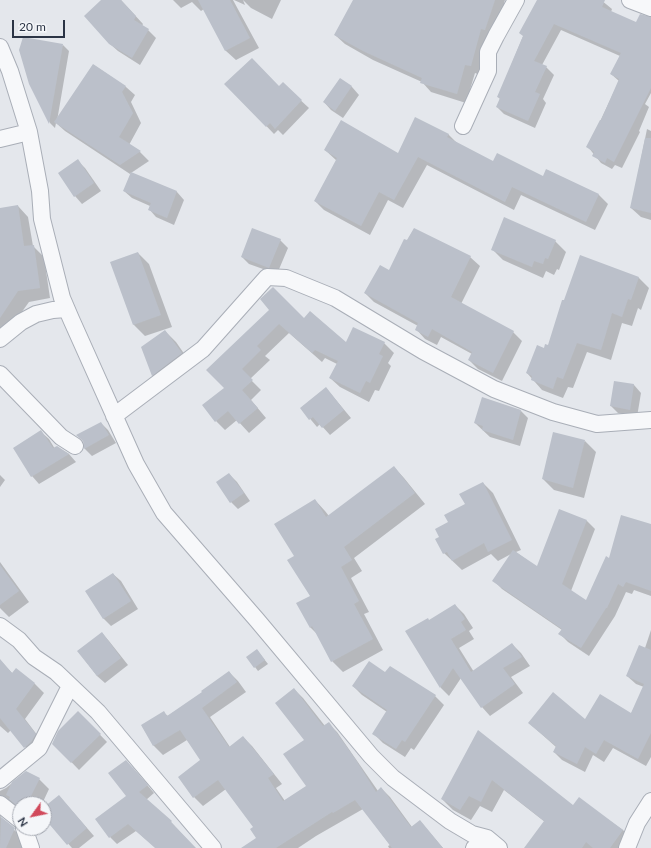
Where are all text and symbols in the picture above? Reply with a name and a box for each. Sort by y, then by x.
scale bar [14,12,67,38]
text: 20 m [19,19,46,34]
north arrow [12,796,52,836]
text: N [15,815,30,829]

